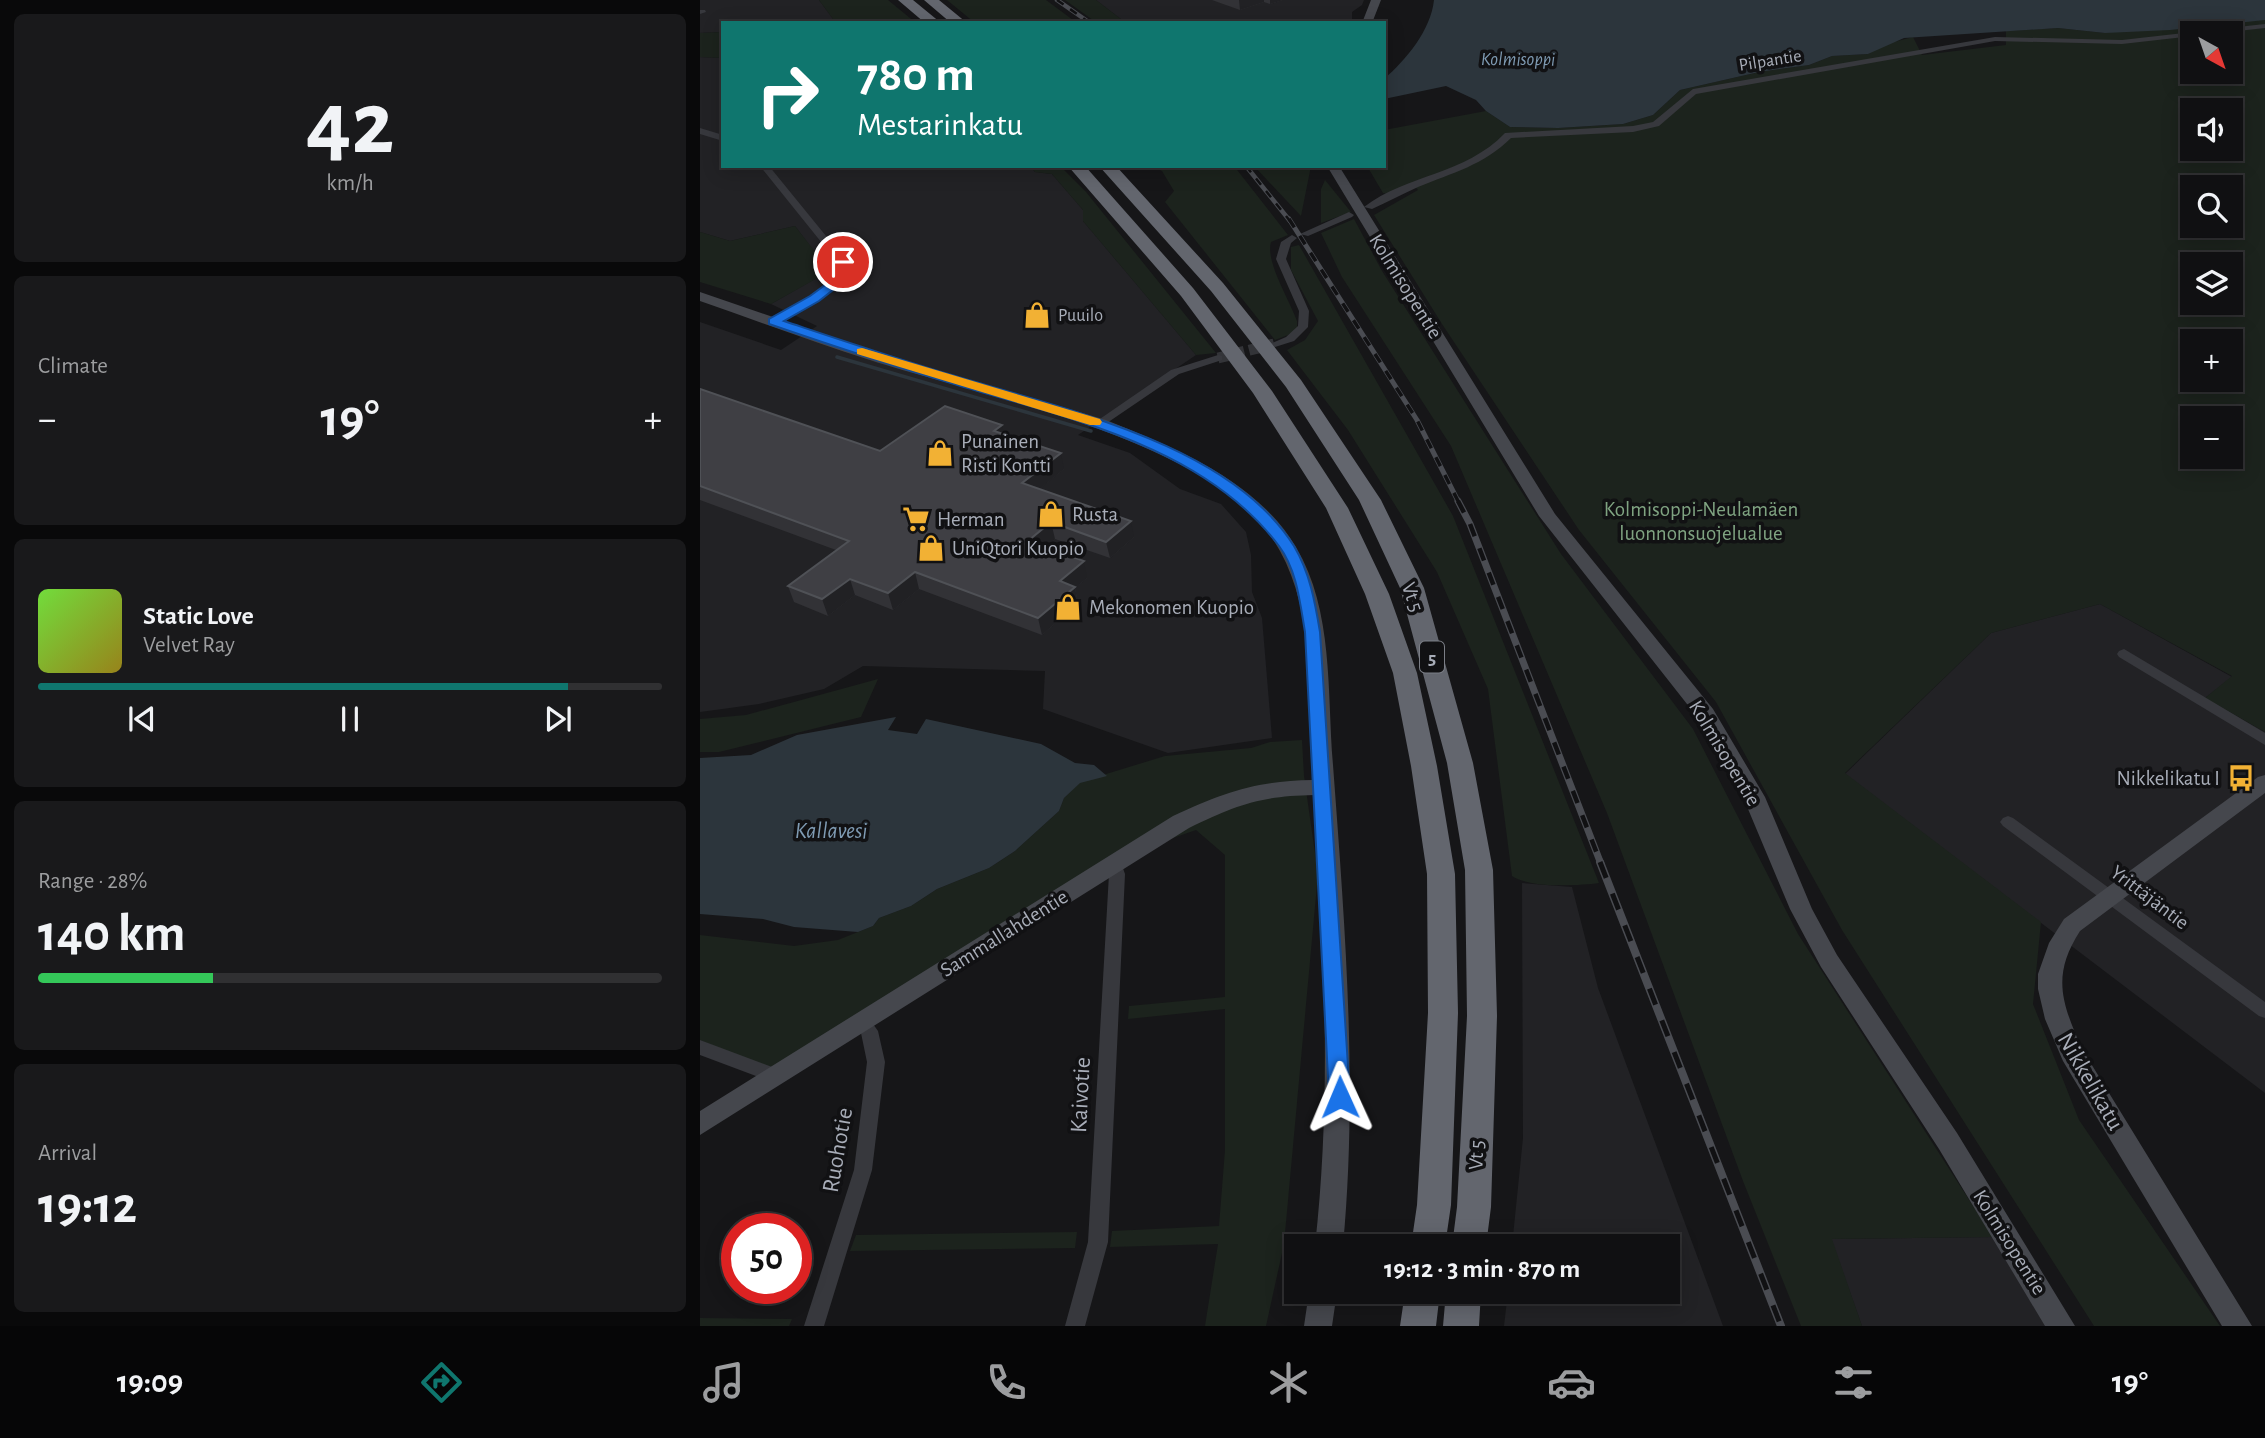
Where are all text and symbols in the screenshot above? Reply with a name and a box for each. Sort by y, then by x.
north arrow [2180,21,2244,84]
map controls [2180,21,2243,469]
street label: Pilpantie [1738,47,1803,75]
icon: right [742,49,833,140]
water label: Kolmisoppi [1481,50,1555,69]
text: 780 m [857,51,975,100]
text: 42 [306,79,394,170]
button: sound [2180,98,2243,161]
text: Mestarinkatu [857,109,1023,141]
text: km/h [326,172,374,195]
button: search [2180,175,2243,238]
street label: Kolmisopentie [1365,230,1446,342]
pin [813,232,873,292]
icon: arrive [824,243,862,281]
button: layers [2180,252,2243,315]
shop icon: Puuilo [1022,300,1052,330]
place label: Puuilo [1058,307,1103,325]
button: + [2180,329,2243,392]
text: Climate [38,355,108,378]
text: 19° [320,393,380,445]
text: − [38,401,56,439]
text: + [644,401,662,439]
button: − [2180,406,2243,469]
place label: Punainen Risti Kontti [961,431,1051,476]
shop icon: Punainen Risti Kontti [925,438,955,468]
shop icon: Rusta [1036,499,1066,529]
park label: Kolmisoppi-Neulamäen luonnonsuojelualue [1604,499,1798,544]
supermarket icon: Herman [901,504,931,534]
place label: Rusta [1072,504,1118,525]
place label: Herman [937,509,1005,530]
shop icon: UniQtori Kuopio [916,533,946,563]
place label: UniQtori Kuopio [952,538,1084,559]
street label: Vt 5 [1398,580,1427,615]
shop icon: Mekonomen Kuopio [1053,592,1083,622]
place label: Mekonomen Kuopio [1089,597,1254,618]
text: Static Love [143,603,254,629]
text: Velvet Ray [143,634,235,657]
road number: 5 [1420,642,1444,672]
street label: Kolmisopentie [1685,697,1764,810]
icon: previous [123,700,161,738]
icon: pause [331,700,369,738]
icon: next [539,700,577,738]
bus stop icon: Nikkelikatu I [2226,763,2256,793]
place label: Nikkelikatu I [2116,768,2220,789]
water label: Kallavesi [795,820,867,843]
street label: Yrittäjäntie [2107,861,2193,933]
text: Range · 28% [38,870,148,893]
street label: Sammallahdentie [937,886,1072,981]
text: 140 km [38,908,186,960]
street label: Nikkelikatu [2053,1029,2128,1134]
street label: Kaivotie [1067,1057,1095,1134]
position arrow [1303,1060,1377,1134]
street label: Ruohotie [819,1106,857,1194]
street label: Vt 5 [1465,1140,1488,1170]
text: Arrival [38,1142,97,1165]
text: 19:12 [38,1180,137,1232]
street label: Kolmisopentie [1969,1186,2050,1298]
speed limit sign: 50 [721,1213,812,1304]
text: 19:12 · 3 min · 870 m [1384,1256,1580,1282]
icon: directions [417,1358,466,1407]
icon: music [699,1358,748,1407]
icon: phone [982,1358,1031,1407]
icon: climate [1264,1358,1313,1407]
icon: car [1547,1358,1596,1407]
icon: filters [1829,1358,1878,1407]
text: 19:09 [117,1366,183,1398]
text: 19° [2112,1366,2148,1398]

